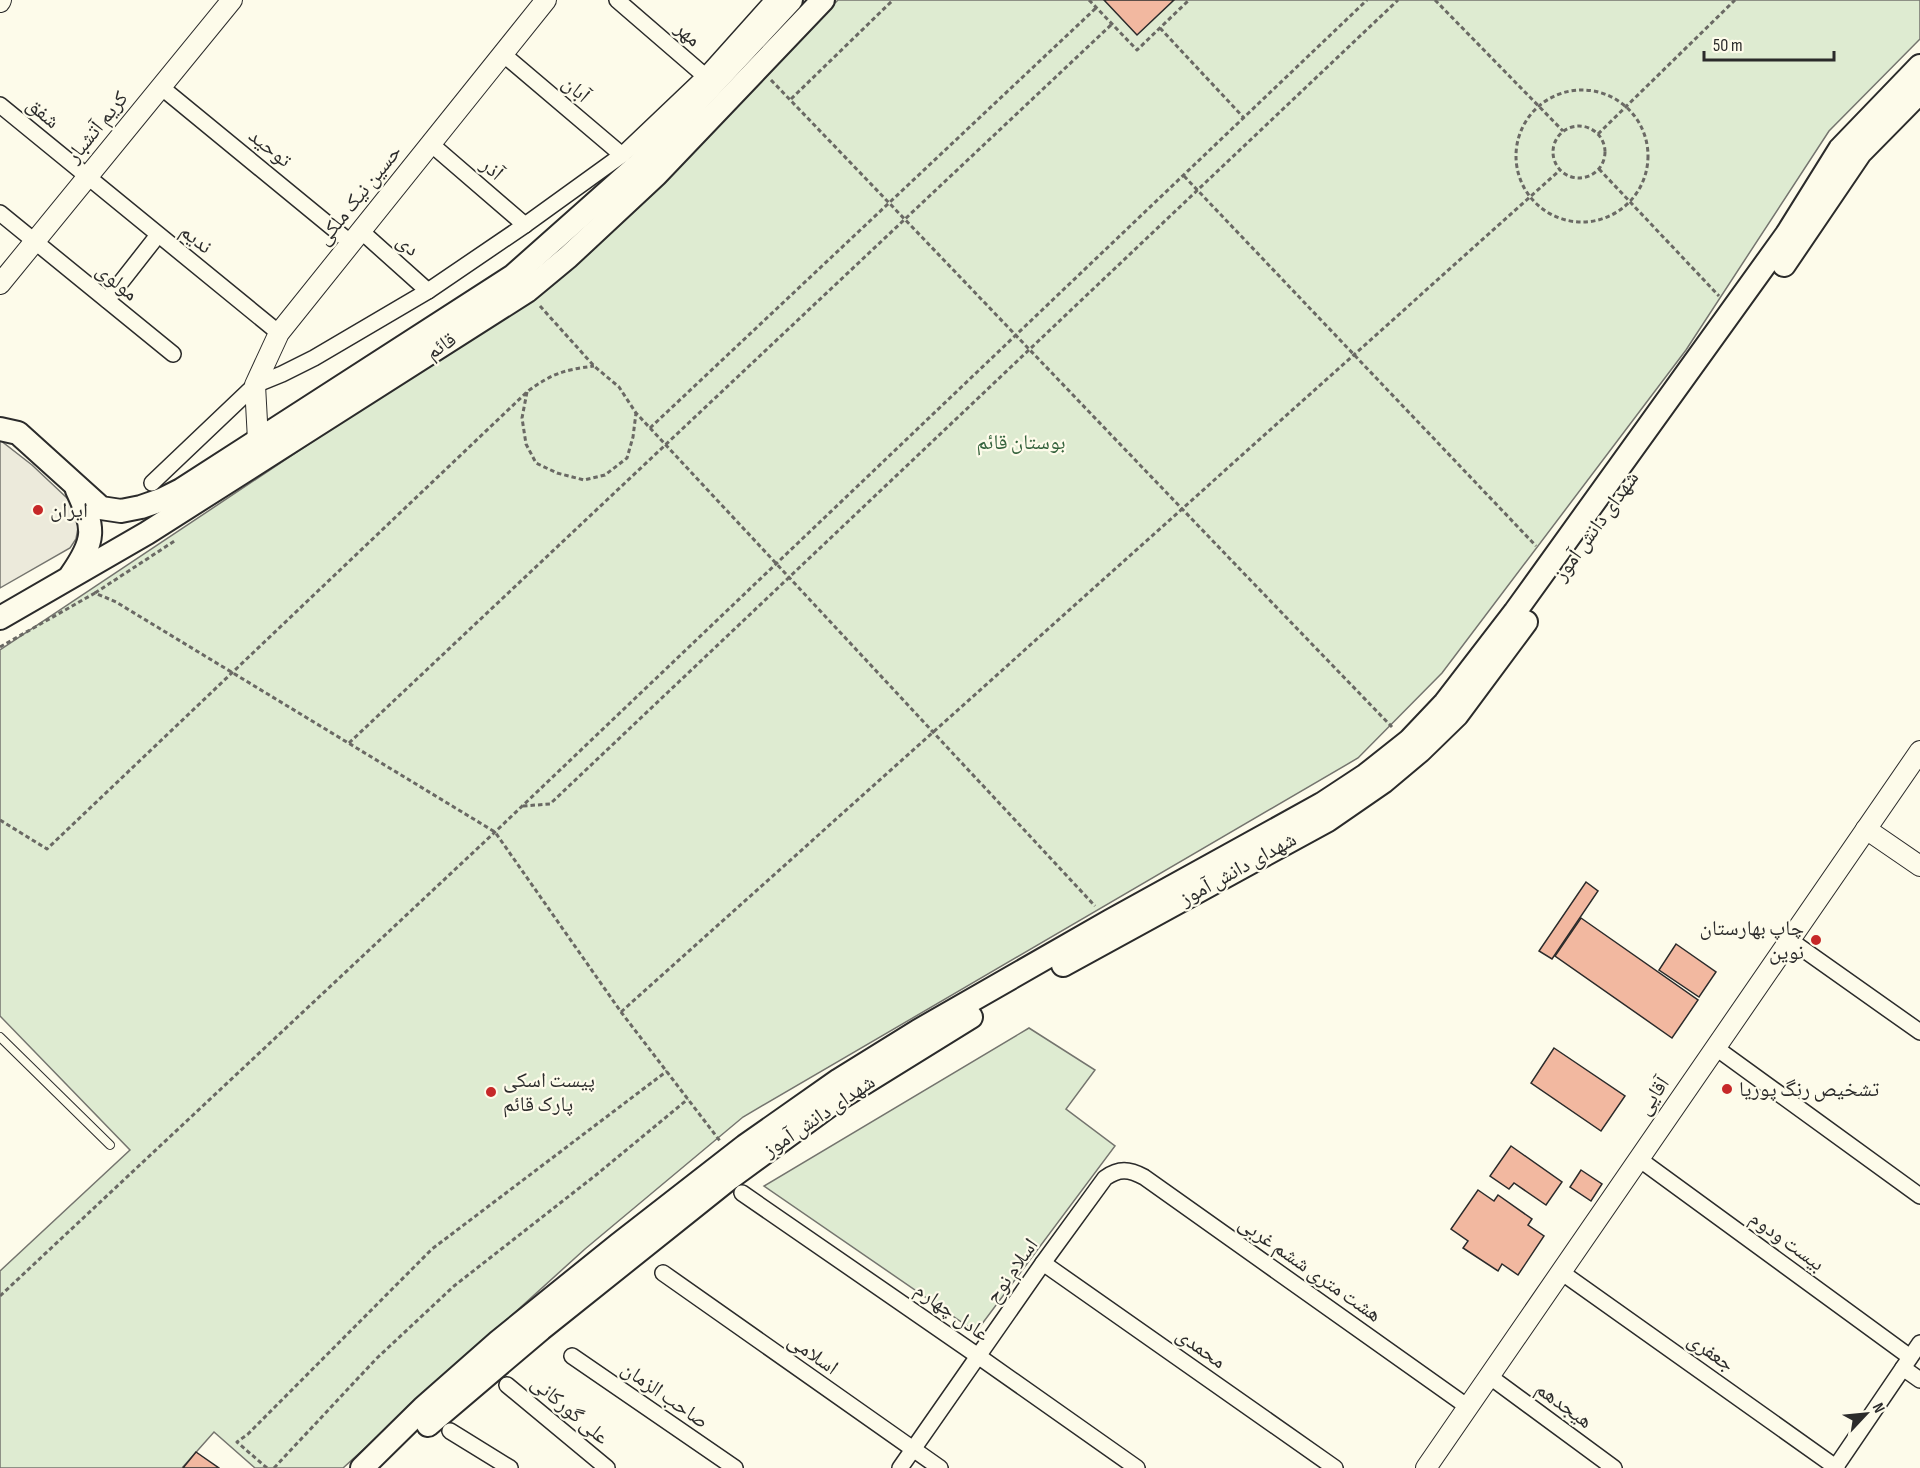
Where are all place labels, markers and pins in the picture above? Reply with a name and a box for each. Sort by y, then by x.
place label: ایران [50,498,88,523]
marker: ایران [31,503,45,517]
place label: چاپ بهارستان نوين [1700,916,1804,965]
marker: چاپ بهارستان نوين [1809,933,1823,947]
place label: پیست اسکی پارک قائم [503,1068,595,1118]
place label: تشخیص رنگ پوریا [1739,1077,1879,1102]
marker: تشخیص رنگ پوریا [1720,1082,1734,1096]
marker: پیست اسکی پارک قائم [484,1085,498,1099]

